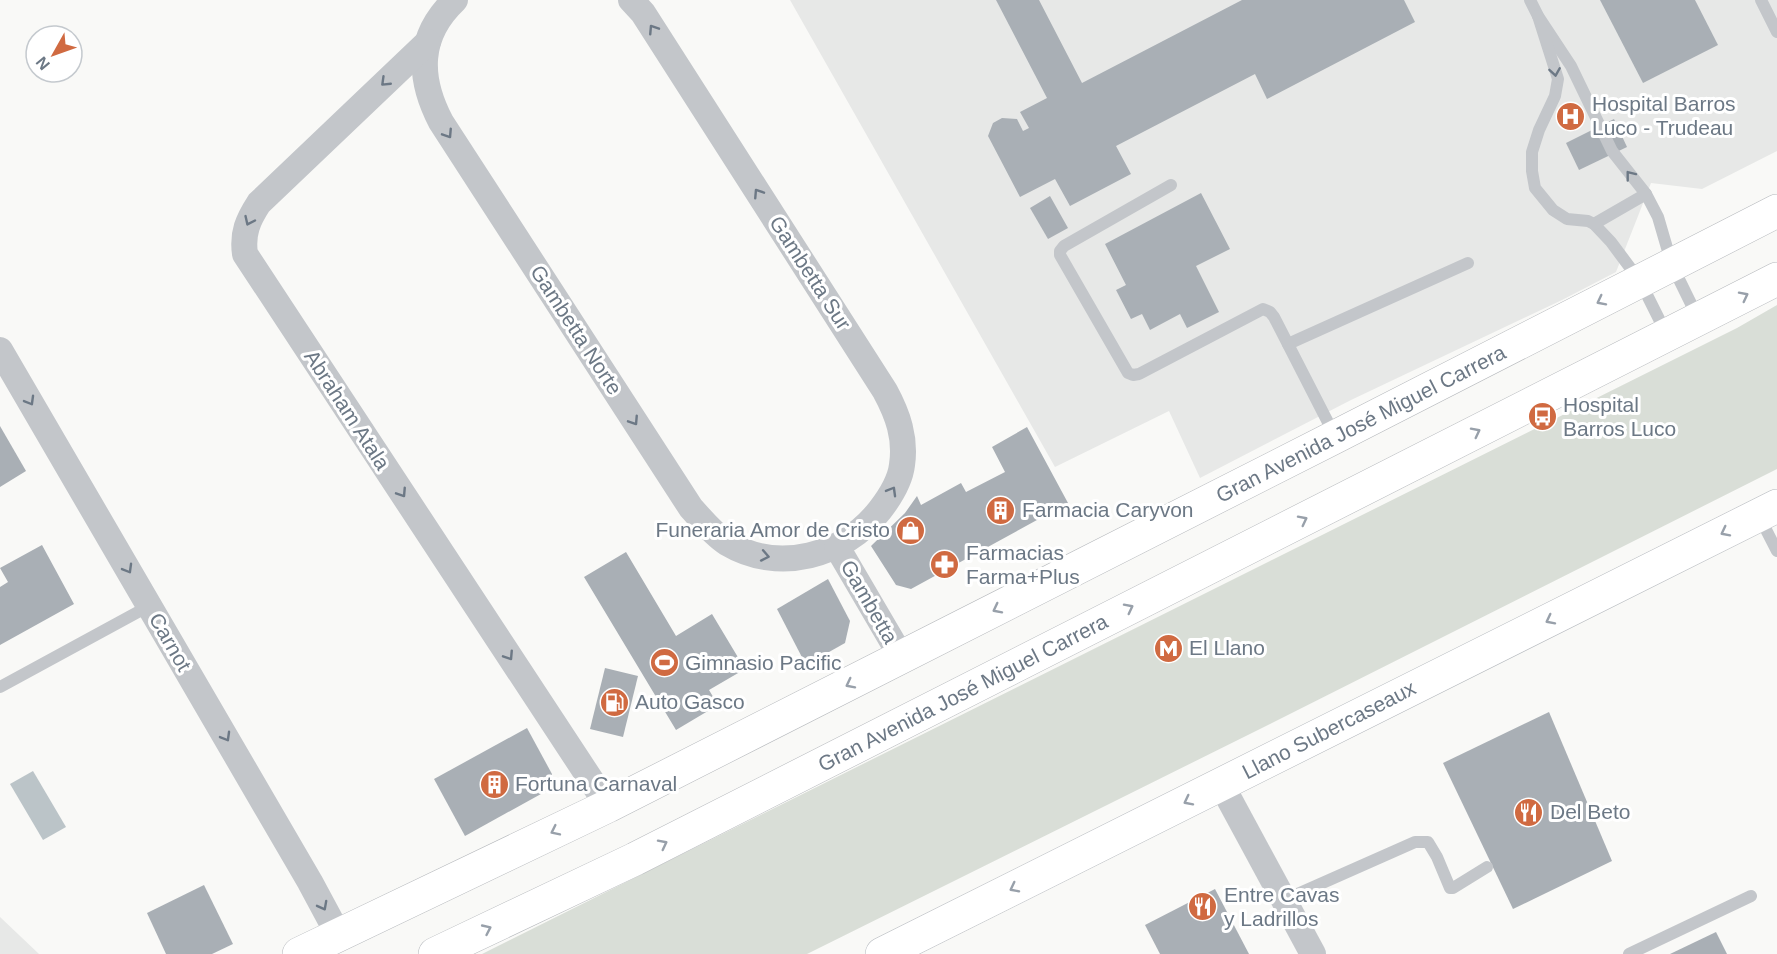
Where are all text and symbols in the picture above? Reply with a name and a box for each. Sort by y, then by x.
north arrow [24,24,84,84]
one-way arrow [649,24,660,35]
text: N [33,53,53,73]
one-way arrow [1549,67,1561,77]
one-way arrow [382,75,392,86]
place label: Hospital Barros Luco - Trudeau [1592,92,1736,139]
hospital icon: Hospital Barros Luco - Trudeau [1555,100,1587,132]
one-way arrow [441,127,452,138]
one-way arrow [1627,171,1638,182]
one-way arrow [754,189,765,200]
street label: Gambetta Sur [765,212,856,334]
one-way arrow [245,214,257,225]
street label: Gambetta Norte [526,261,627,399]
one-way arrow [1737,291,1748,303]
one-way arrow [1597,294,1607,305]
street label: Gran Avenida José Miguel Carrera [1212,340,1510,507]
street label: Abraham Atala [300,346,395,474]
place label: Hospital Barros Luco [1563,393,1676,440]
one-way arrow [22,394,34,405]
bus stop icon: Hospital Barros Luco [1526,401,1558,433]
one-way arrow [627,414,638,425]
one-way arrow [1470,427,1481,439]
one-way arrow [394,487,405,498]
one-way arrow [885,487,896,498]
building icon: Farmacia Caryvon [985,494,1017,526]
place label: Farmacia Caryvon [1022,498,1194,521]
shop icon: Funeraria Amor de Cristo [895,514,927,546]
one-way arrow [1296,516,1307,527]
place label: Funeraria Amor de Cristo [655,518,890,541]
one-way arrow [1720,525,1731,537]
place label: Farmacias Farma+Plus [966,541,1080,588]
one-way arrow [760,549,770,562]
pharmacy icon: Farmacias Farma+Plus [929,549,961,581]
street label: Gambetta [836,556,903,648]
one-way arrow [120,563,132,573]
one-way arrow [992,602,1003,614]
one-way arrow [1122,604,1133,616]
street label: Carnot [145,609,196,675]
street label: Gran Avenida José Miguel Carrera [814,609,1112,776]
one-way arrow [1546,612,1557,624]
metro station icon: El Llano [1152,632,1184,664]
place label: El Llano [1189,636,1265,659]
sports icon: Gimnasio Pacific [648,647,680,679]
one-way arrow [502,649,513,660]
place label: Gimnasio Pacific [685,651,841,674]
street label: Llano Subercaseaux [1238,676,1420,783]
one-way arrow [845,677,856,688]
fuel station icon: Auto Gasco [598,686,630,718]
place label: Auto Gasco [635,690,745,713]
one-way arrow [219,731,230,741]
building icon: Fortuna Carnaval [478,768,510,800]
place label: Fortuna Carnaval [515,772,677,795]
one-way arrow [1184,794,1194,805]
restaurant icon: Del Beto [1513,796,1545,828]
place label: Del Beto [1550,800,1631,823]
one-way arrow [551,824,562,836]
one-way arrow [657,840,668,852]
one-way arrow [1009,881,1020,892]
place label: Entre Cavas y Ladrillos [1224,883,1340,930]
restaurant icon: Entre Cavas y Ladrillos [1187,891,1219,923]
one-way arrow [316,900,327,911]
one-way arrow [481,924,492,936]

